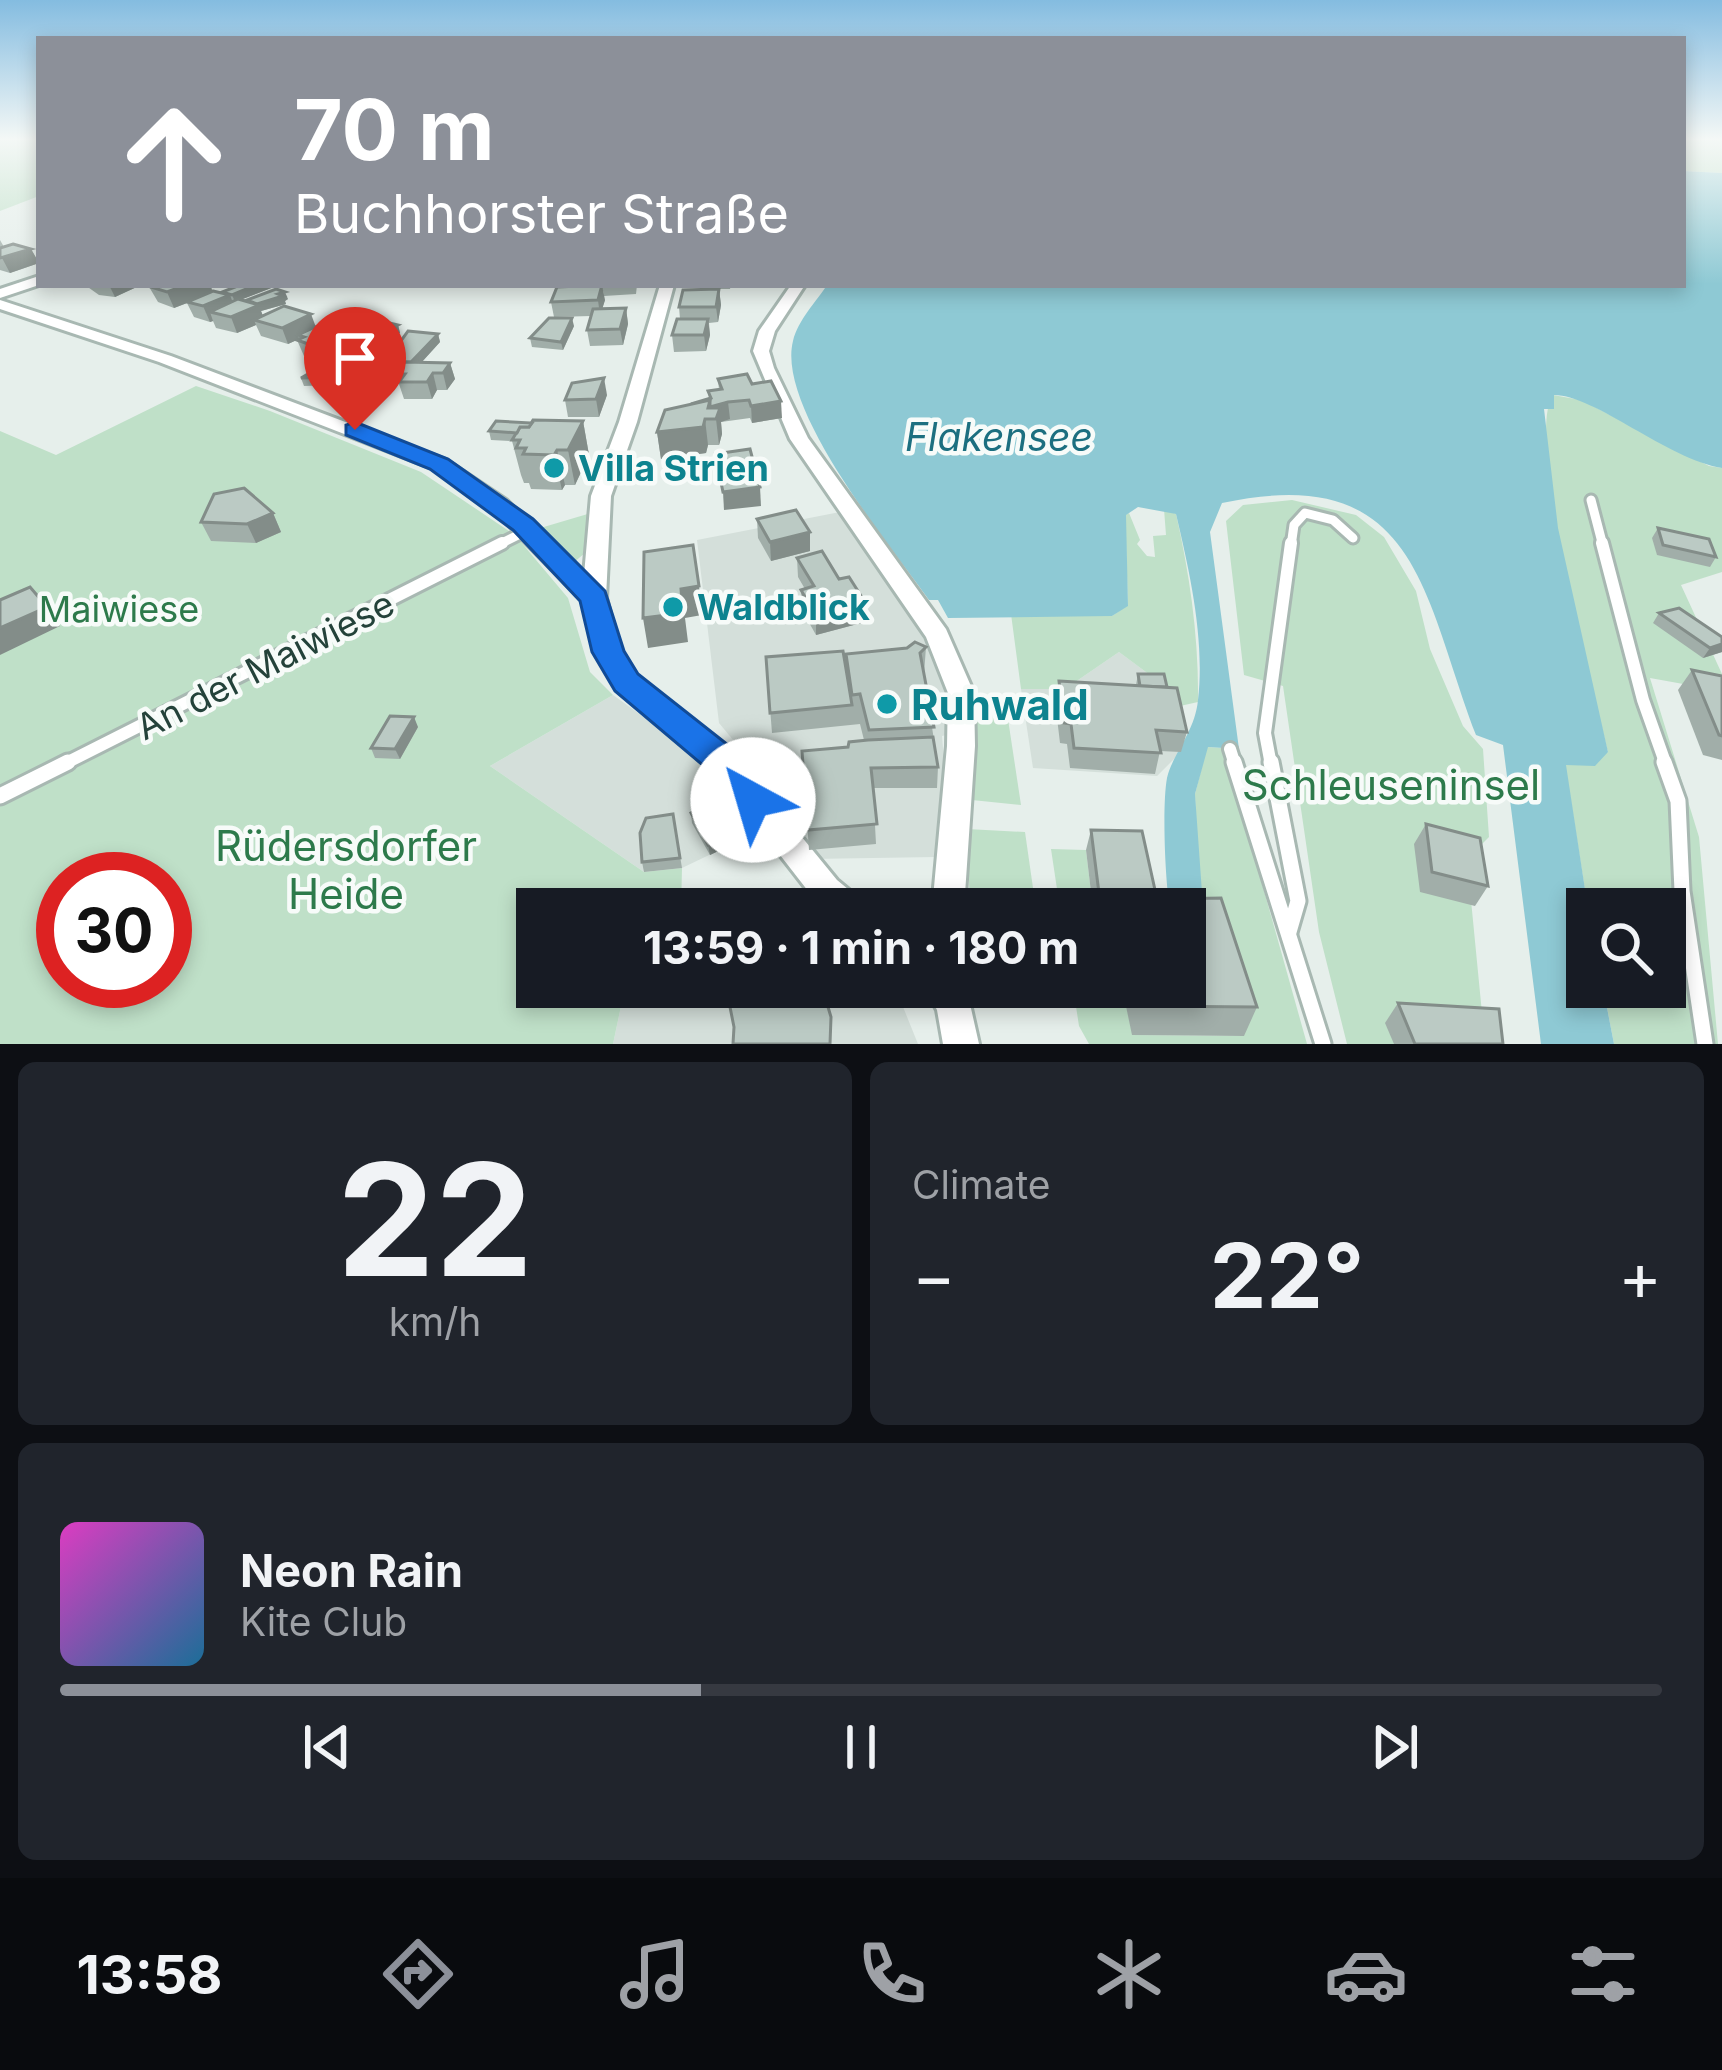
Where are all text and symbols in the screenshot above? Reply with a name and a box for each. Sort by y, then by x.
text: 70 m [294,79,495,180]
icon: ahead [96,84,252,240]
text: Buchhorster Straße [294,181,789,246]
pin [304,307,406,430]
icon: arrive [322,325,388,391]
water label: Flakensee [905,413,1093,460]
place label: Villa Strien [578,446,769,490]
marker: Villa Strien [541,455,567,481]
street label: An der Maiwiese [129,581,401,749]
place label: Waldblick [697,585,870,629]
park label: Maiwiese [39,587,199,631]
marker: Waldblick [660,594,686,620]
place label: Ruhwald [911,679,1089,730]
marker: Ruhwald [874,691,900,717]
position arrow [690,737,816,863]
park label: Schleuseninsel [1242,759,1540,810]
park label: Rüdersdorfer Heide [215,820,477,919]
speed limit sign: 30 [36,852,192,1008]
map controls [1566,888,1686,1008]
button: search [1566,888,1686,1008]
text: 13:59 · 1 min · 180 m [643,920,1079,975]
text: 22 [337,1125,533,1314]
text: Climate [912,1161,1051,1208]
text: 22° [1210,1221,1364,1330]
text: − [912,1236,956,1316]
text: + [1618,1236,1662,1316]
text: km/h [389,1298,481,1345]
text: Neon Rain [240,1543,463,1598]
text: Kite Club [240,1598,407,1645]
icon: previous [294,1714,360,1780]
icon: pause [828,1714,894,1780]
icon: next [1362,1714,1428,1780]
icon: directions [376,1932,460,2016]
icon: music [613,1932,697,2016]
icon: phone [850,1932,934,2016]
icon: climate [1087,1932,1171,2016]
icon: car [1324,1932,1408,2016]
icon: filters [1561,1932,1645,2016]
text: 13:58 [77,1942,222,2007]

